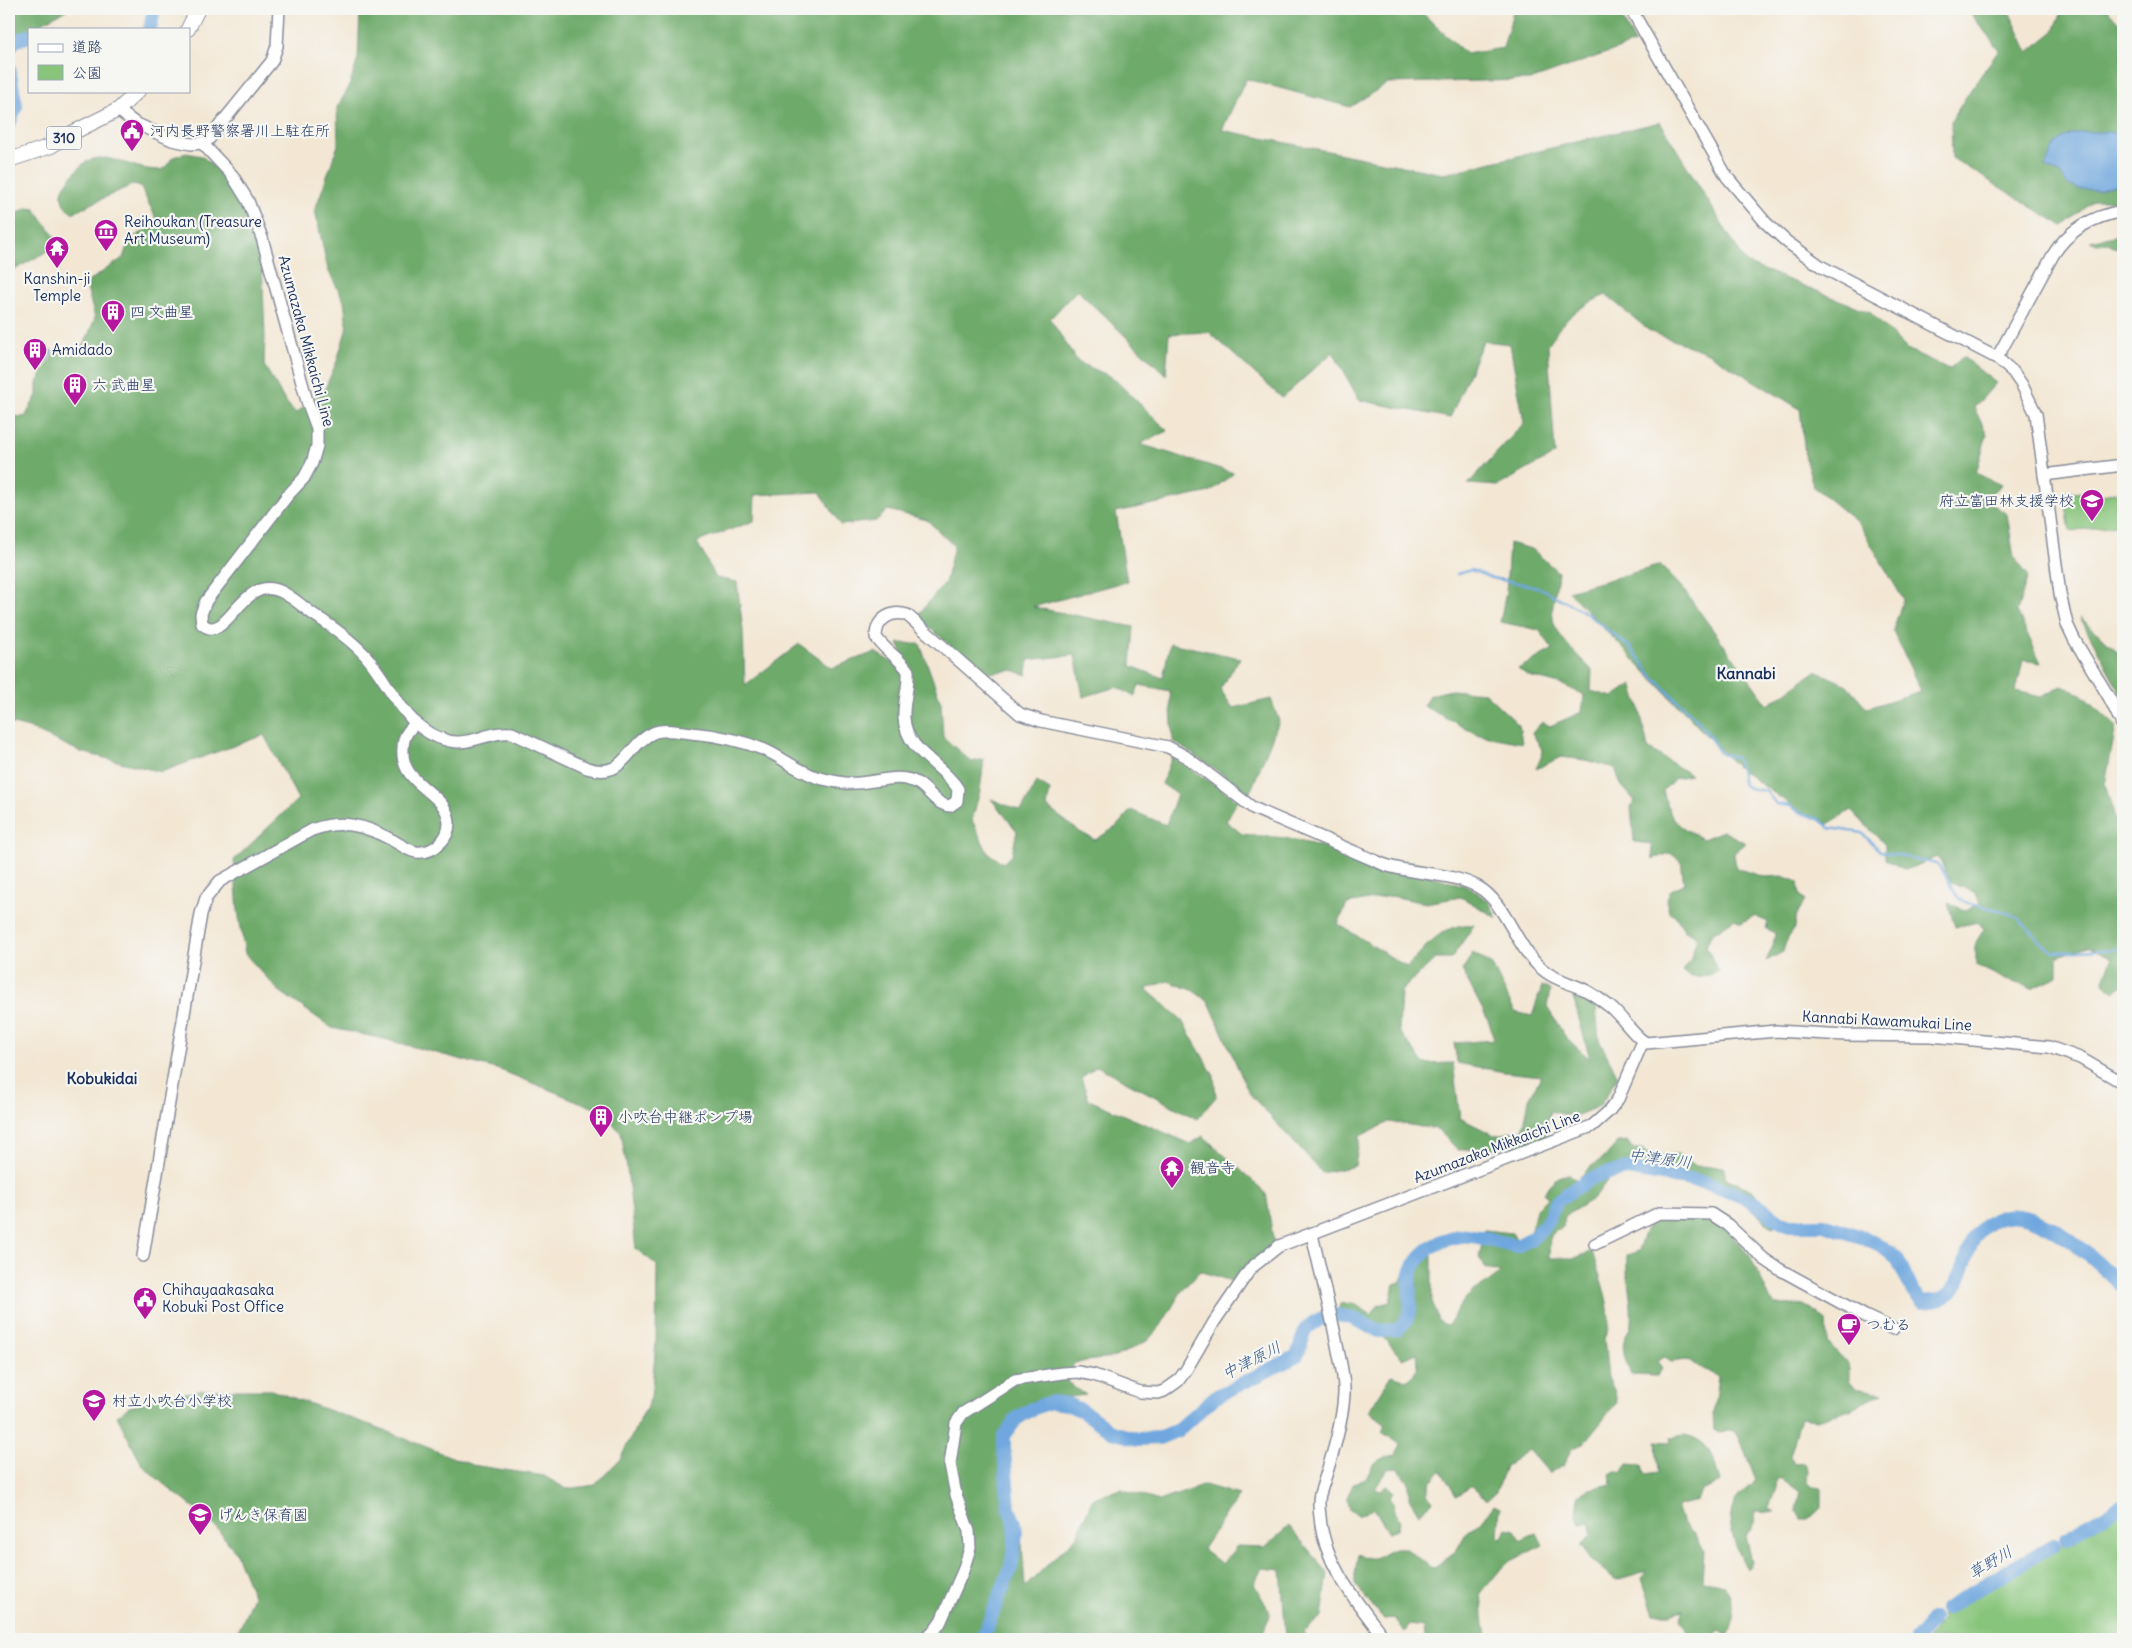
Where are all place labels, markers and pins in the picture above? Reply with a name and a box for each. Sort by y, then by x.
public building icon: 河内長野警察署川上駐在所 [119,118,145,152]
place label: 河内長野警察署川上駐在所 [150,121,330,140]
place label: Reihoukan (Treasure Art Museum) [124,212,262,248]
museum icon: Reihoukan (Treasure Art Museum) [93,218,119,252]
temple icon: Kanshin-ji Temple [44,235,70,269]
place label: Kanshin-ji Temple [24,269,90,305]
building icon: 四 文曲星 [100,299,126,333]
place label: 四 文曲星 [130,302,194,321]
building icon: Amidado [22,337,48,371]
place label: Amidado [52,340,113,359]
building icon: 六 武曲星 [62,372,88,406]
place label: 六 武曲星 [92,375,156,394]
school or university icon: 府立富田林支援学校 [2079,488,2105,522]
place label: 府立富田林支援学校 [1939,491,2074,510]
building icon: 小吹台中継ポンプ場 [588,1104,614,1138]
place label: 小吹台中継ポンプ場 [618,1107,753,1126]
temple icon: 観音寺 [1159,1155,1185,1189]
place label: 観音寺 [1190,1158,1235,1177]
place label: Chihayaakasaka Kobuki Post Office [162,1280,284,1316]
public building icon: Chihayaakasaka Kobuki Post Office [132,1286,158,1320]
cafe icon: つむる [1836,1312,1862,1346]
place label: つむる [1866,1315,1911,1334]
school or university icon: 村立小吹台小学校 [81,1388,107,1422]
place label: 村立小吹台小学校 [112,1391,232,1410]
school or university icon: げんき保育園 [187,1502,213,1536]
place label: げんき保育園 [218,1505,308,1524]

